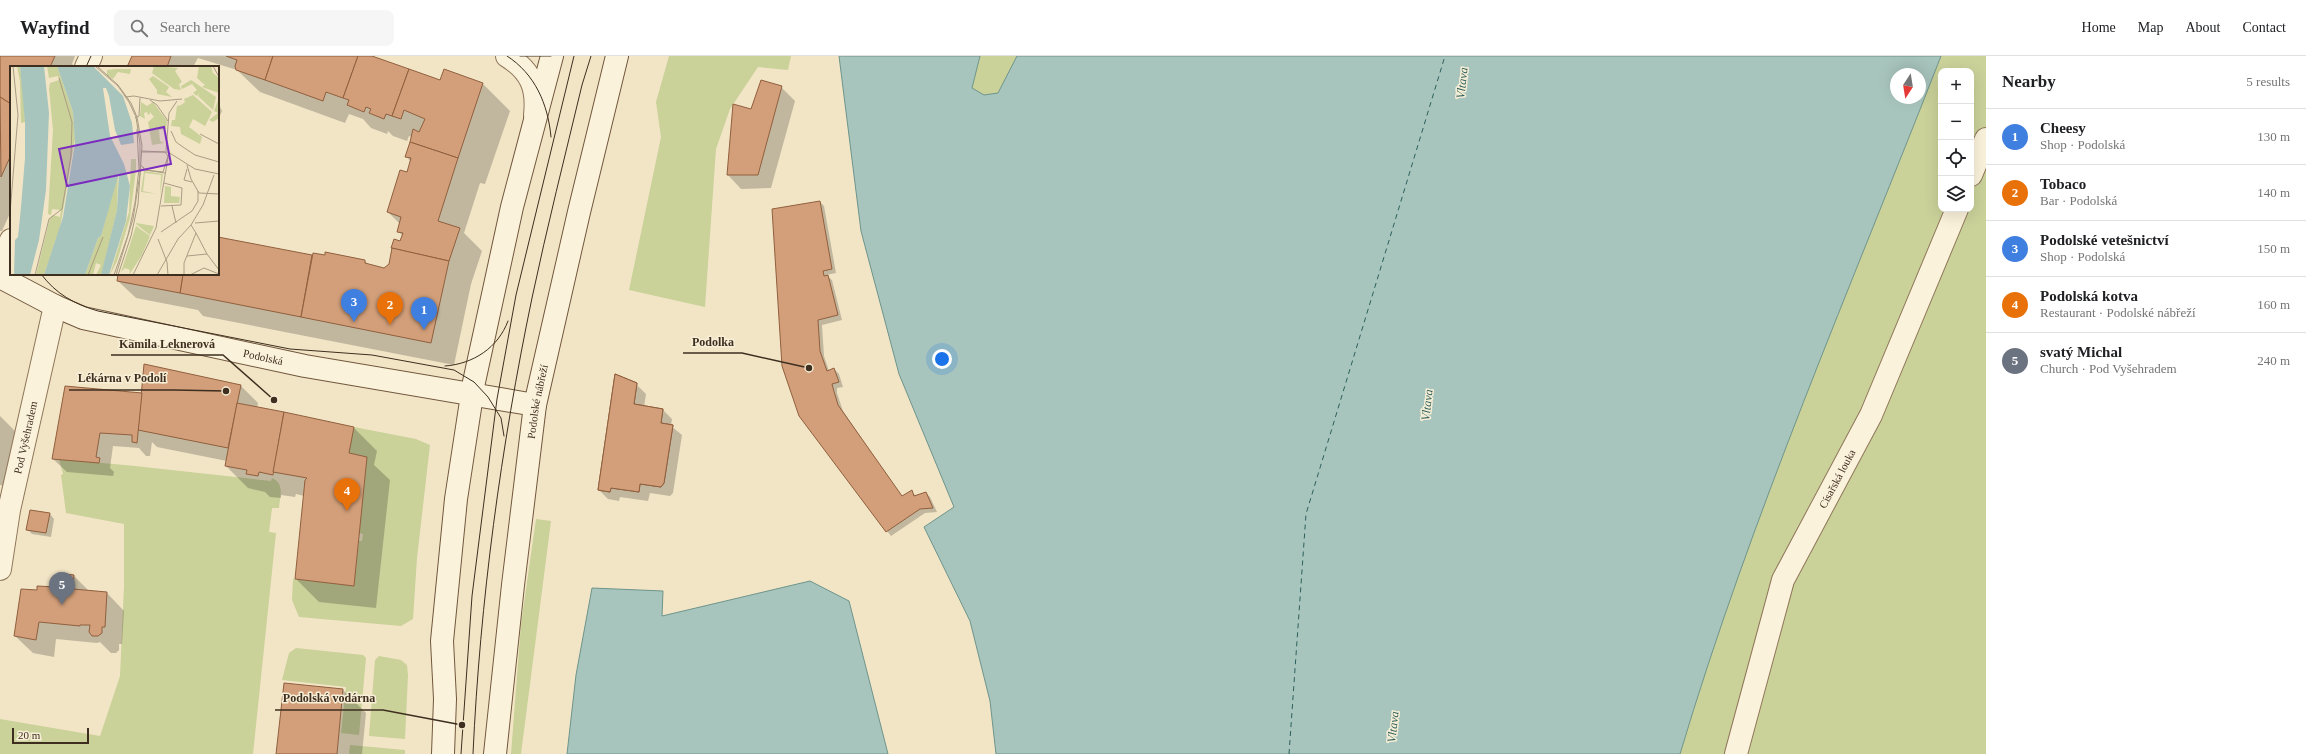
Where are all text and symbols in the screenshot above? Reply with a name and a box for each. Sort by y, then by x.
search box [114,10,394,46]
text: Wayfind [20,17,90,38]
icon: search [128,17,150,39]
text: Search here [160,19,230,35]
text: Home [2082,20,2116,35]
text: Map [2138,20,2163,35]
text: About [2185,20,2220,35]
text: Contact [2242,20,2286,35]
inset map [10,66,219,275]
water label: Vltava [1453,67,1471,99]
north arrow [1890,68,1926,104]
map controls [1938,68,1974,212]
button: + [1938,68,1974,104]
text: Nearby [2002,72,2056,91]
text: 5 results [2246,74,2290,89]
button: − [1938,104,1974,140]
text: Cheesy [2040,120,2086,136]
text: 1 [2012,129,2018,144]
text: 130 m [2257,129,2290,144]
text: Shop · Podolská [2040,137,2125,152]
button: locate [1938,140,1974,176]
button: layers [1938,176,1974,212]
text: Tobaco [2040,176,2086,192]
text: 2 [2012,185,2018,200]
text: 140 m [2257,185,2290,200]
text: Bar · Podolská [2040,193,2117,208]
text: Podolské vetešnictví [2040,232,2169,248]
text: 3 [2012,241,2018,256]
text: 150 m [2257,241,2290,256]
text: Shop · Podolská [2040,249,2125,264]
text: Podolská kotva [2040,288,2138,304]
pin: 3 [341,289,367,322]
pin: 2 [377,292,403,325]
pin: 1 [411,297,437,330]
text: 4 [2012,297,2018,312]
text: 160 m [2257,297,2290,312]
text: Restaurant · Podolské nábřeží [2040,305,2196,320]
callout: Podolka [683,329,742,353]
callout: Kamila Leknerová [111,331,223,355]
text: Podolka [692,335,734,349]
text: Kamila Leknerová [119,337,215,351]
text: svatý Michal [2040,344,2122,360]
street label: Podolská [242,347,284,367]
your location [932,349,952,369]
text: 5 [2012,353,2018,368]
text: 240 m [2257,353,2290,368]
text: Church · Pod Vyšehradem [2040,361,2177,376]
street label: Podolské nábřeží [525,363,550,440]
callout: Lékárna v Podolí [69,366,174,390]
text: Lékárna v Podolí [78,371,167,385]
water label: Vltava [1418,389,1436,421]
street label: Pod Vyšehradem [11,400,39,475]
street label: Císařská louka [1816,447,1858,510]
pin: 4 [334,478,360,511]
pin: 5 [49,572,75,605]
callout: Podolská vodárna [275,686,383,710]
text: Podolská vodárna [283,691,375,705]
water label: Vltava [1384,711,1402,743]
scale bar [12,726,89,745]
text: 20 m [18,729,40,741]

